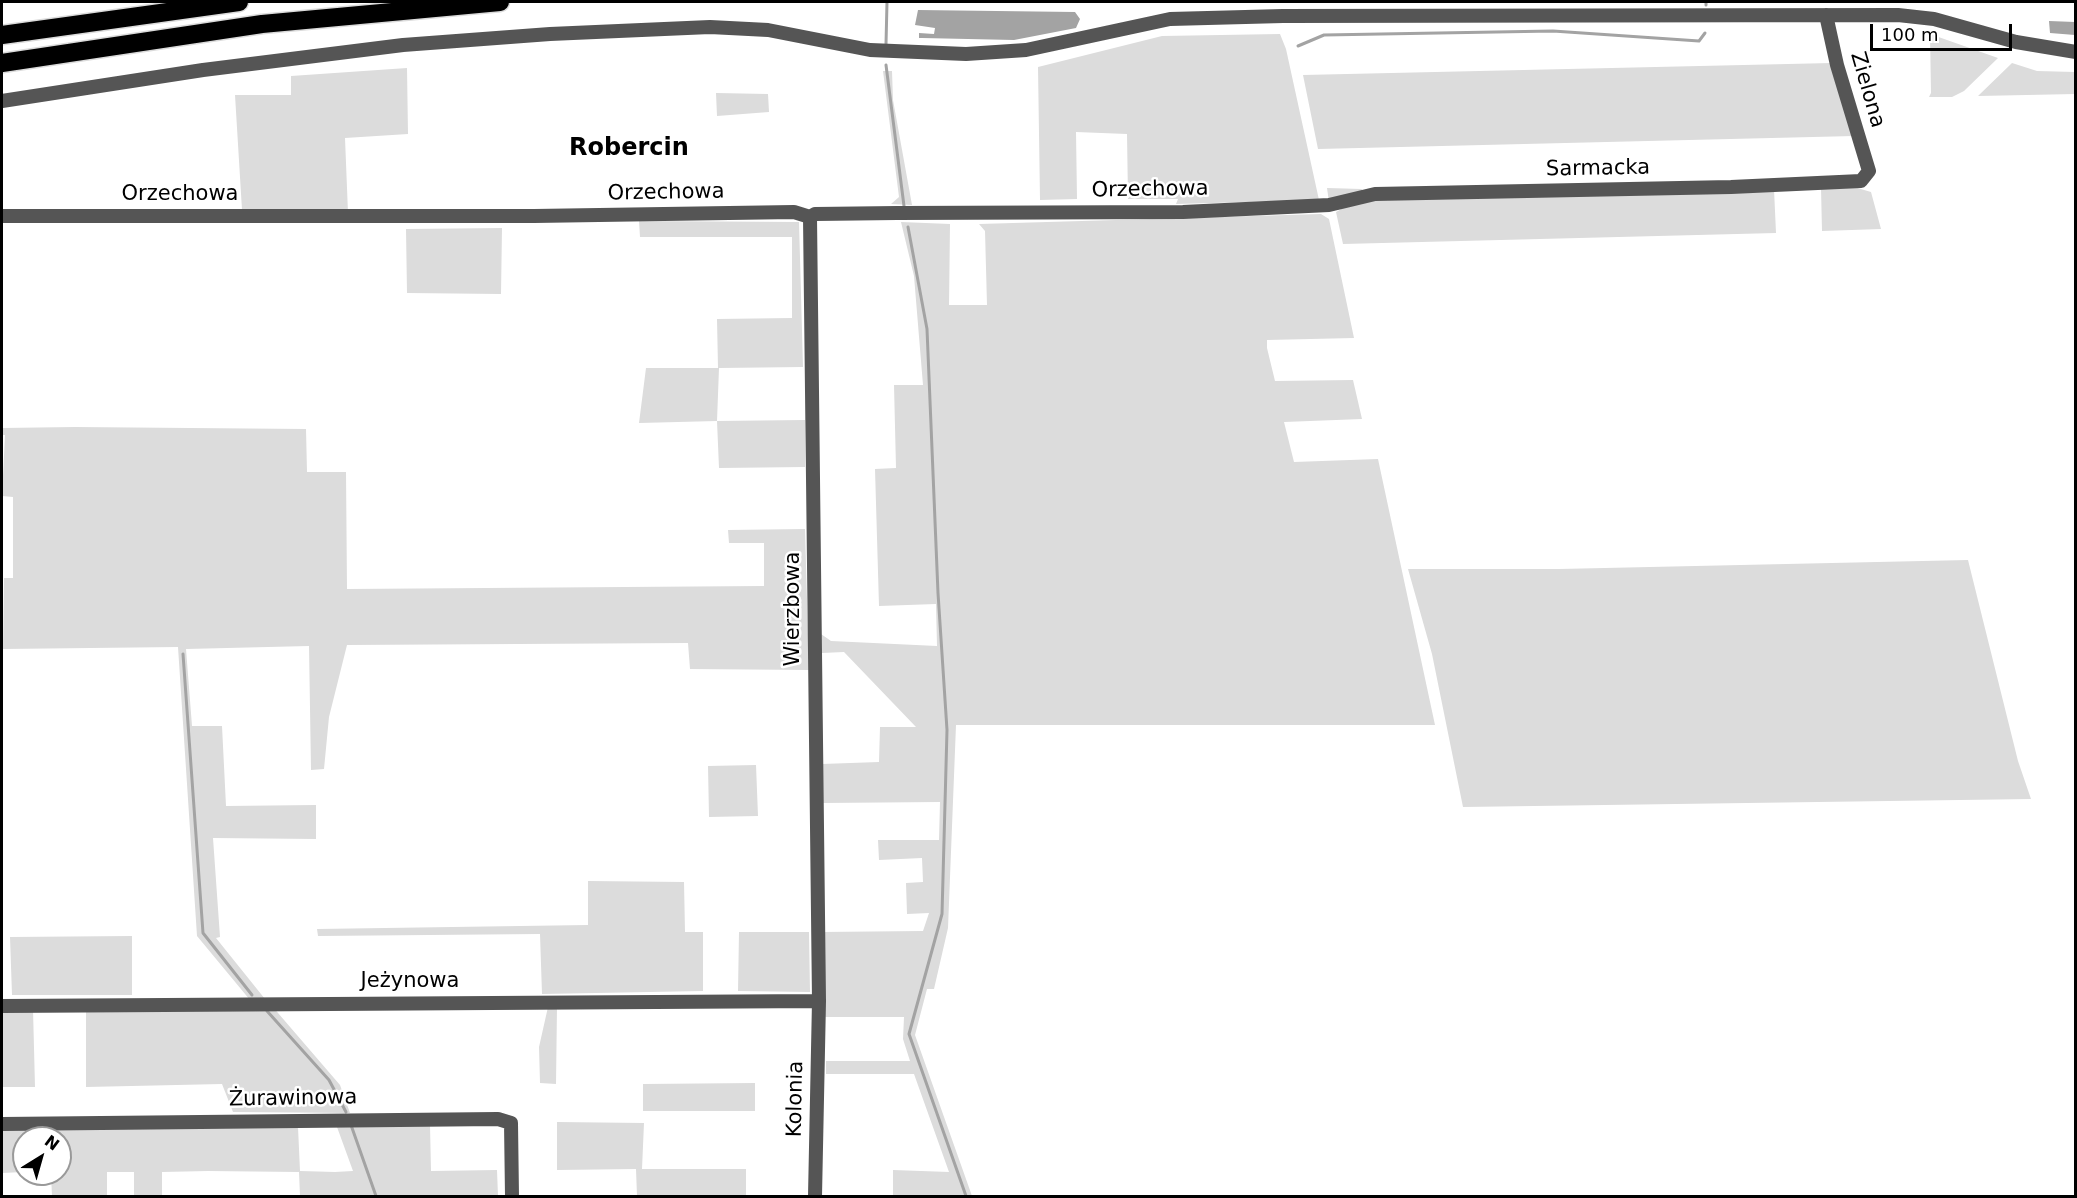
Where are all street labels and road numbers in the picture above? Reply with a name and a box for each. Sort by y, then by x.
street label: Zielona [1844,49,1890,131]
street label: Sarmacka [1546,155,1650,183]
street label: Orzechowa [1091,176,1209,204]
street label: Orzechowa [607,179,725,207]
street label: Orzechowa [122,182,238,208]
street label: Wierzbowa [781,552,807,666]
street label: Jeżynowa [361,969,459,995]
street label: Kolonia [783,1061,809,1137]
street label: Żurawinowa [229,1085,357,1113]

